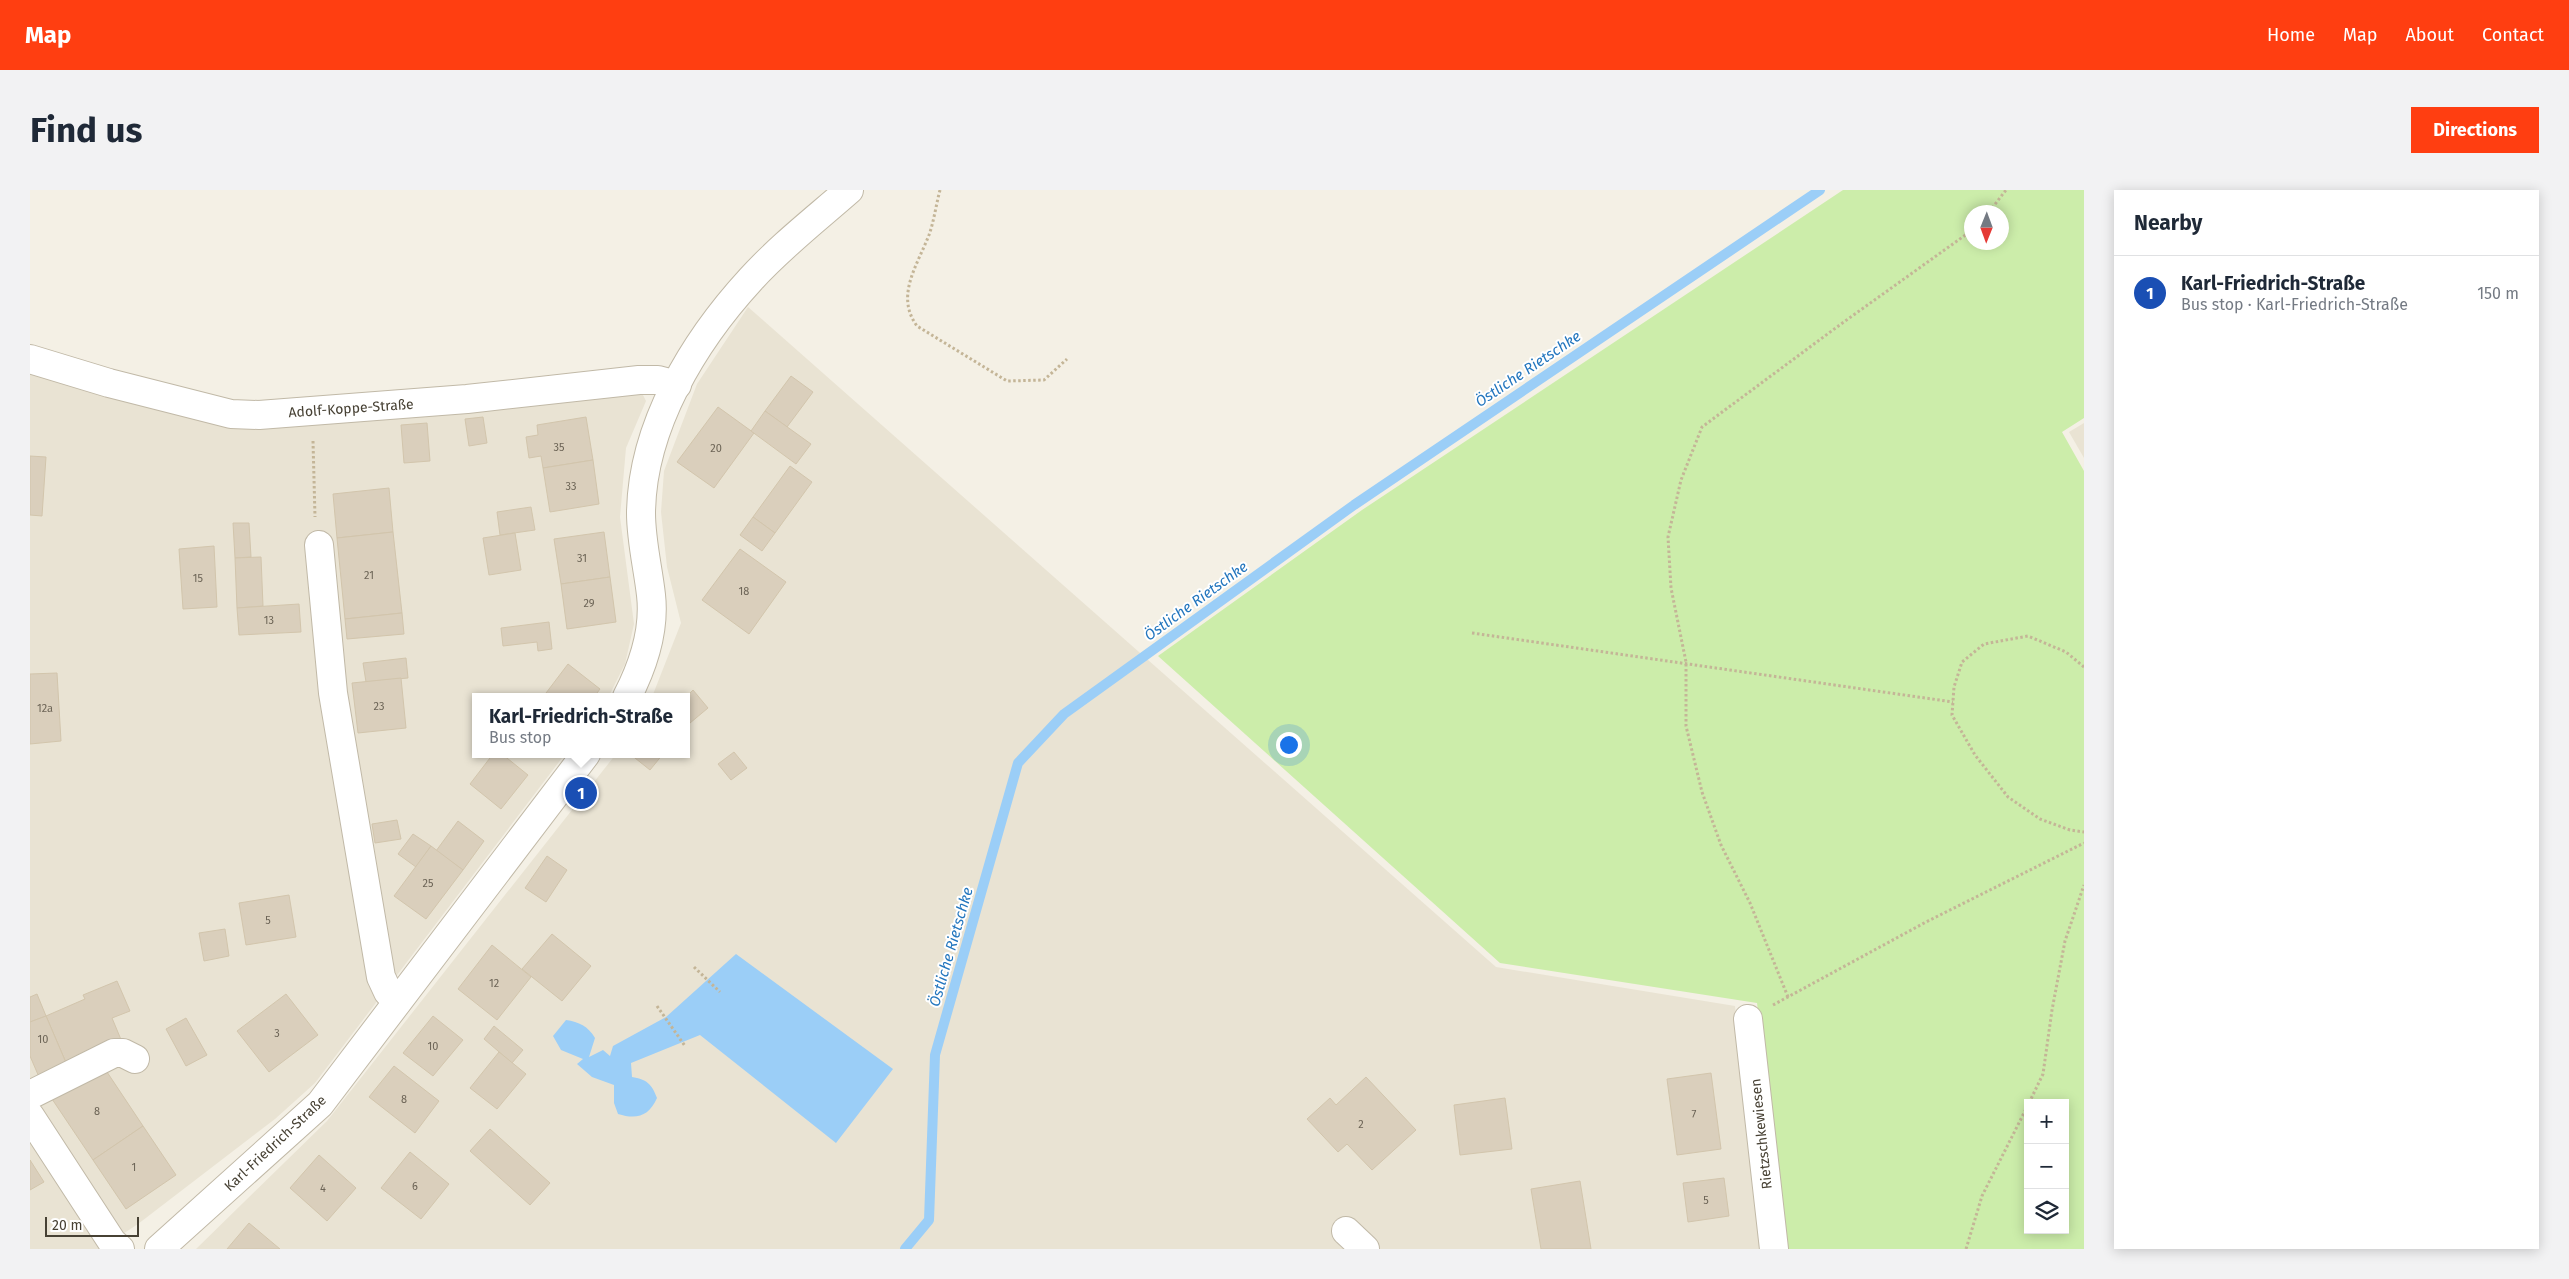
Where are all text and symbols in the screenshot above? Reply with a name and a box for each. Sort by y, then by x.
text: Map [25,21,71,49]
text: Home [2267,24,2315,46]
text: Map [2343,24,2377,46]
text: About [2405,24,2454,46]
text: Contact [2482,24,2544,46]
button: Directions [2411,107,2539,153]
text: Find us [30,109,142,151]
north arrow [1964,205,2009,250]
text: Nearby [2134,210,2202,236]
text: Karl-Friedrich-Straße [2181,272,2365,295]
text: 1 [2146,284,2154,303]
text: 150 m [2477,284,2519,303]
text: Bus stop · Karl-Friedrich-Straße [2181,295,2408,314]
water label: Östliche Rietschke [1472,327,1584,411]
street label: Adolf-Koppe-Straße [288,396,414,421]
house number: 35 [554,441,565,454]
house number: 20 [710,442,722,455]
house number: 33 [566,480,576,493]
house number: 31 [577,552,587,565]
water label: Östliche Rietschke [1141,557,1251,644]
house number: 21 [364,569,374,582]
house number: 15 [193,572,204,585]
house number: 18 [739,585,749,598]
house number: 29 [583,597,595,610]
house number: 13 [264,614,274,627]
popup [472,693,690,758]
house number: 23 [374,700,384,713]
house number: 12a [37,702,53,715]
text: Karl-Friedrich-Straße [489,705,673,728]
text: Bus stop [489,728,552,747]
your location [1276,732,1302,758]
pin: 1 [565,774,597,812]
house number: 25 [423,877,434,890]
water label: Östliche Rietschke [925,885,977,1009]
house number: 5 [265,914,271,927]
house number: 12 [489,977,499,990]
house number: 3 [274,1027,280,1040]
house number: 10 [38,1033,48,1046]
house number: 10 [428,1040,438,1053]
street label: Rietzschkewiesen [1747,1078,1776,1190]
street label: Karl-Friedrich-Straße [221,1092,330,1195]
house number: 8 [401,1093,407,1106]
map controls [2024,1099,2069,1234]
button: + [2024,1099,2069,1144]
house number: 8 [94,1105,100,1118]
house number: 7 [1692,1108,1697,1121]
house number: 2 [1358,1118,1364,1131]
button: − [2024,1144,2069,1189]
house number: 1 [132,1161,136,1174]
house number: 6 [412,1180,418,1193]
house number: 4 [320,1182,326,1195]
button: layers [2024,1189,2069,1234]
house number: 5 [1703,1194,1709,1207]
scale bar [45,1214,139,1237]
text: 20 m [52,1217,82,1234]

